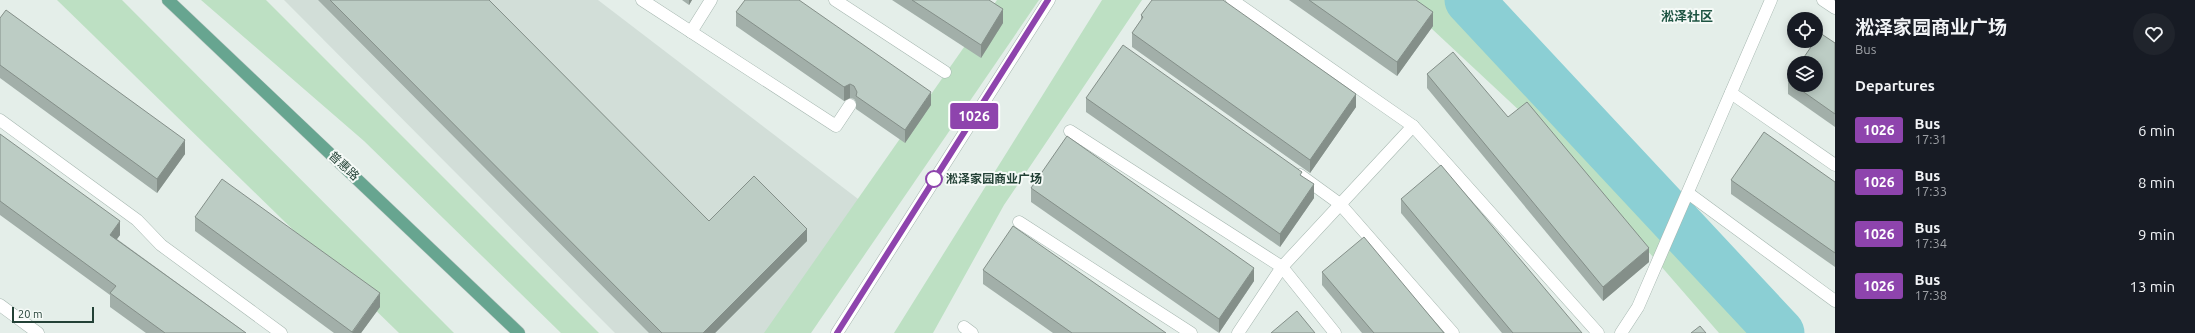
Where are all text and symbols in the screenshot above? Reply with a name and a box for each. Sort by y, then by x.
district label: 淞泽社区 [1661,9,1713,23]
map controls [1787,12,1823,92]
button: locate [1787,12,1823,48]
button: heart [2133,13,2175,55]
text: 淞泽家园商业广场 [1855,16,2007,38]
text: Bus [1855,42,1876,56]
button: layers [1787,56,1823,92]
text: Departures [1855,77,1935,94]
line badge: 1026 [946,103,1002,129]
text: 1026 [958,108,990,124]
text: Bus [1915,115,1940,132]
text: 1026 [1863,122,1895,138]
text: 6 min [2138,122,2175,139]
text: 17:31 [1915,132,1947,146]
street label: 普惠路 [327,149,362,183]
text: Bus [1915,167,1940,184]
marker: 淞泽家园商业广场 [925,170,943,188]
place label: 淞泽家园商业广场 [946,172,1042,185]
text: 1026 [1863,174,1895,190]
text: 8 min [2138,174,2175,191]
text: 17:33 [1915,184,1947,198]
text: Bus [1915,219,1940,236]
text: 1026 [1863,226,1895,242]
text: 9 min [2138,226,2175,243]
text: 17:34 [1915,236,1947,250]
text: Bus [1915,271,1940,288]
text: 1026 [1863,278,1895,294]
text: 13 min [2129,278,2175,295]
text: 17:38 [1915,288,1947,302]
scale bar [12,305,94,324]
text: 20 m [18,308,42,320]

